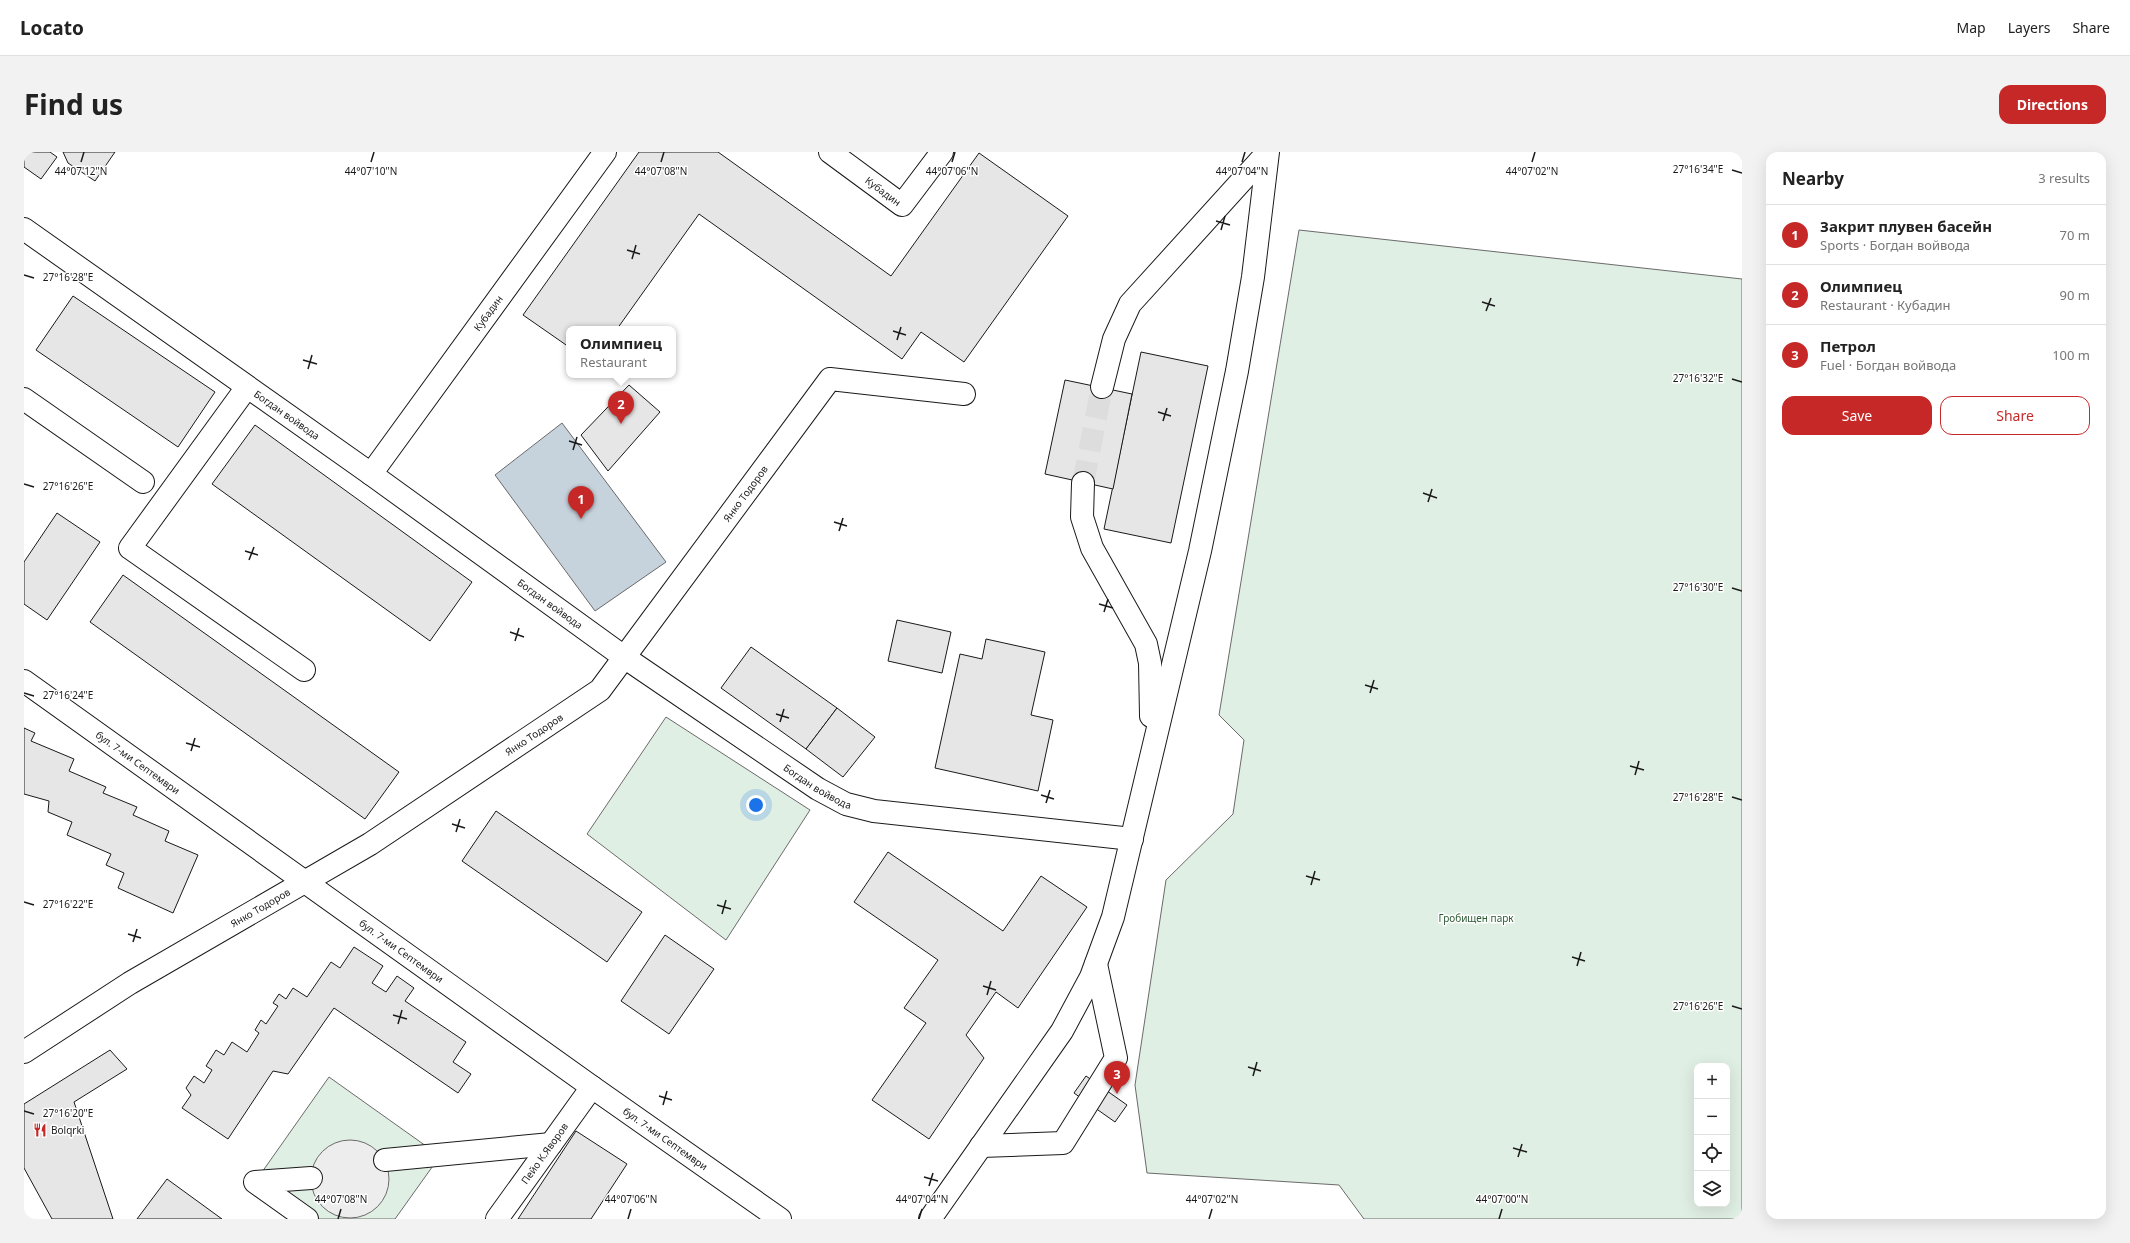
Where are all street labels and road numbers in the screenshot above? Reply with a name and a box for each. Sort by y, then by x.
street label: Кубадин [862,173,904,209]
street label: Кубадин [470,292,506,334]
street label: Богдан войвода [251,387,323,443]
street label: Янко Тодоров [720,462,771,525]
street label: Богдан войвода [515,575,586,632]
street label: Янко Тодоров [502,710,566,759]
street label: бул. 7-ми Септември [93,727,183,797]
street label: Богдан войвода [781,761,853,812]
street label: Янко Тодоров [228,885,293,930]
street label: бул. 7-ми Септември [356,916,446,986]
street label: бул. 7-ми Септември [620,1104,711,1173]
street label: Пейо К.Яворов [518,1120,571,1187]

